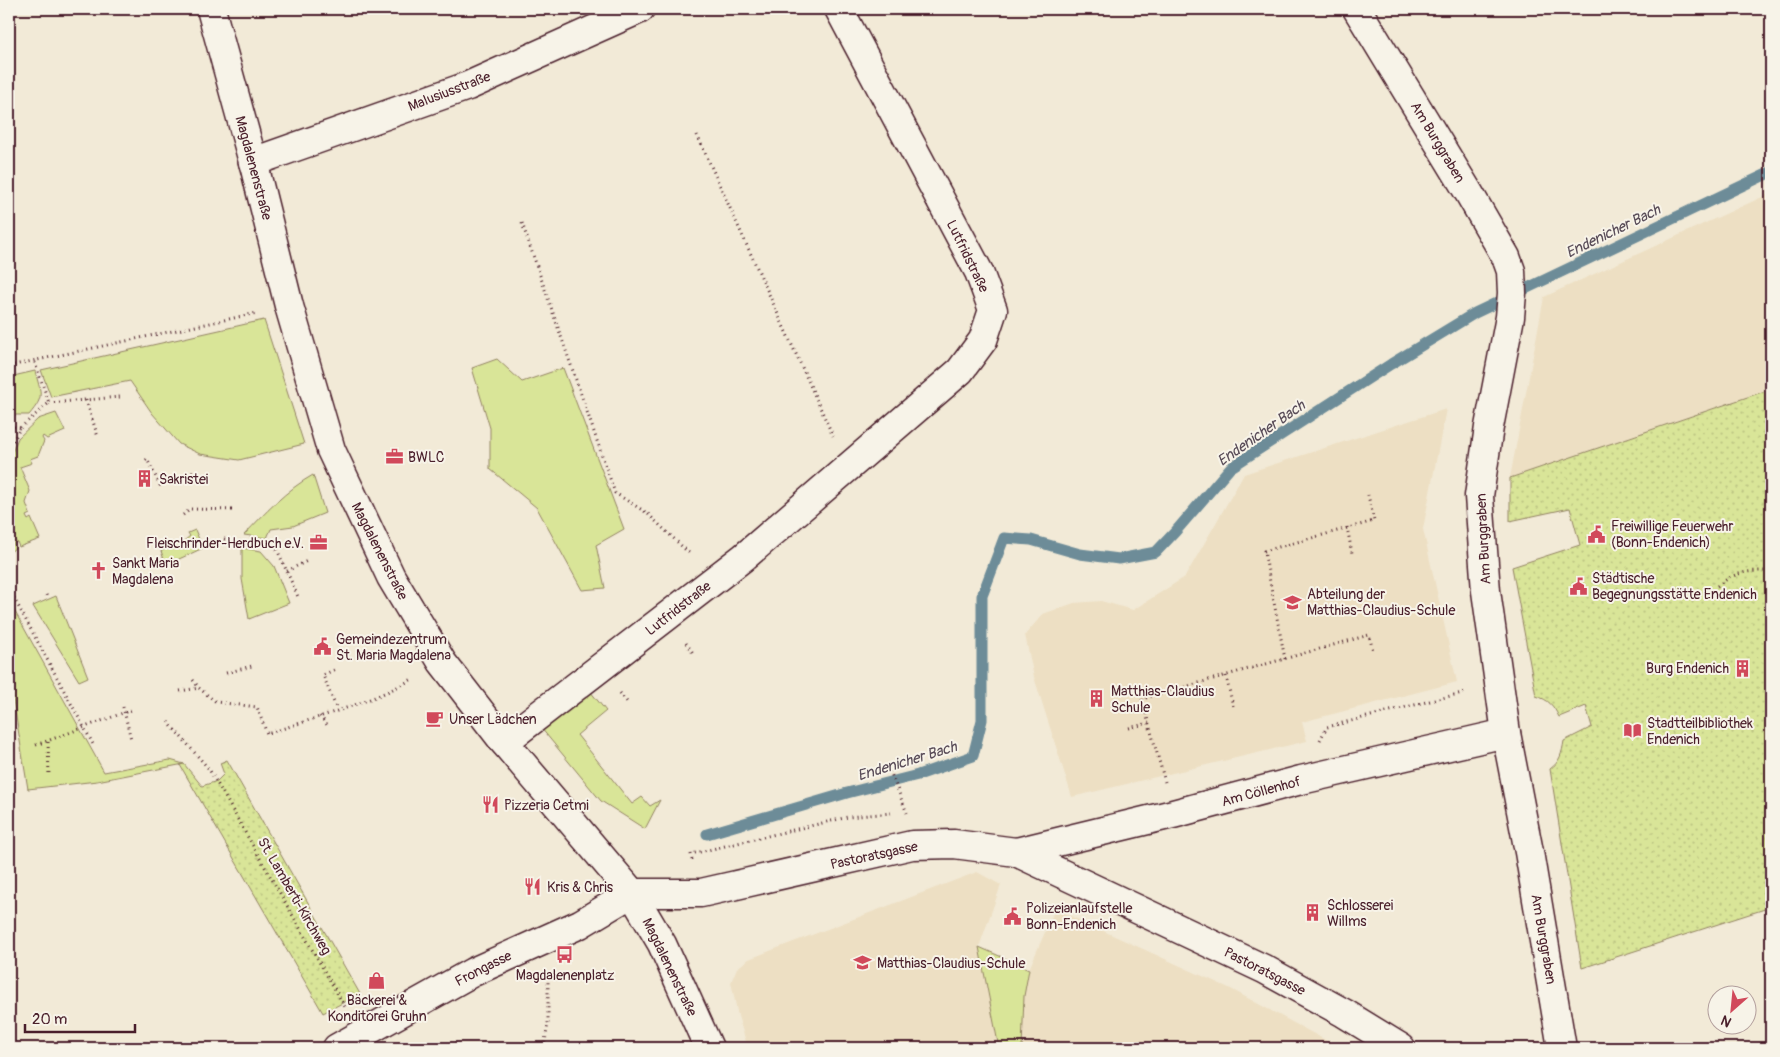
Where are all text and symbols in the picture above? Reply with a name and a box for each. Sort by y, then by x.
street label: Malusiusstraße [406,68,493,115]
street label: Am Burggraben [1407,99,1468,186]
street label: Magdalenenstraße [231,114,276,222]
water label: Endenicher Bach [1563,200,1664,263]
street label: Lutfridstraße [943,217,992,295]
water label: Endenicher Bach [1214,396,1310,471]
office icon: BWLC [384,447,404,467]
place label: BWLC [408,449,445,466]
building icon: Sakristei [135,469,155,489]
place label: Sakristei [159,471,209,488]
street label: Am Burggraben [1473,493,1494,585]
street label: Magdalenenstraße [348,500,411,603]
place label: Freiwillige Feuerwehr (Bonn-Endenich) [1611,518,1733,551]
public building icon: Freiwillige Feuerwehr (Bonn-Endenich) [1587,524,1607,544]
office icon: Fleischrinder-Herdbuch e.V. [308,533,328,553]
place label: Fleischrinder-Herdbuch e.V. [146,535,304,552]
place label: Sankt Maria Magdalena [112,555,179,588]
church icon: Sankt Maria Magdalena [88,561,108,581]
place label: Städtische Begegnungsstätte Endenich [1592,570,1757,603]
public building icon: Städtische Begegnungsstätte Endenich [1568,576,1588,596]
street label: Lutfridstraße [642,577,715,639]
place label: Abteilung der Matthias-Claudius-Schule [1307,586,1455,619]
school or university icon: Abteilung der Matthias-Claudius-Schule [1283,592,1303,612]
place label: Gemeindezentrum St. Maria Magdalena [336,631,451,664]
public building icon: Gemeindezentrum St. Maria Magdalena [312,637,332,657]
building icon: Burg Endenich [1733,658,1753,678]
place label: Burg Endenich [1646,660,1729,677]
place label: Matthias-Claudius Schule [1111,683,1215,716]
building icon: Matthias-Claudius Schule [1087,689,1107,709]
cafe icon: Unser Lädchen [425,709,445,729]
place label: Unser Lädchen [449,711,537,728]
place label: Stadtteilbibliothek Endenich [1647,715,1753,748]
library icon: Stadtteilbibliothek Endenich [1623,721,1643,741]
water label: Endenicher Bach [855,737,960,786]
street label: Am Cöllenhof [1220,773,1303,810]
restaurant icon: Pizzeria Cetmi [480,795,500,815]
place label: Pizzeria Cetmi [504,797,589,814]
street label: St. Lamberti-Kirchweg [254,835,335,958]
street label: Pastoratsgasse [829,838,920,873]
restaurant icon: Kris & Chris [523,877,543,897]
place label: Kris & Chris [547,879,614,896]
street label: Am Burggraben [1527,893,1560,986]
place label: Schlosserei Willms [1327,897,1394,930]
place label: Polizeianlaufstelle Bonn-Endenich [1026,900,1133,933]
building icon: Schlosserei Willms [1303,903,1323,923]
public building icon: Polizeianlaufstelle Bonn-Endenich [1002,906,1022,926]
street label: Magdalenenstraße [638,915,701,1019]
street label: Pastoratsgasse [1221,944,1308,999]
bus stop icon: Magdalenenplatz [555,945,575,965]
street label: Frongasse [452,947,515,990]
school or university icon: Matthias-Claudius-Schule [853,953,873,973]
place label: Matthias-Claudius-Schule [877,955,1025,972]
place label: Magdalenenplatz [516,967,614,984]
shop icon: Bäckerei & Konditorei Gruhn [367,970,387,990]
north arrow [1708,984,1758,1034]
place label: Bäckerei & Konditorei Gruhn [327,992,427,1025]
scale bar [25,1002,135,1034]
text: 20 m [32,1010,67,1029]
text: N [1718,1011,1734,1031]

